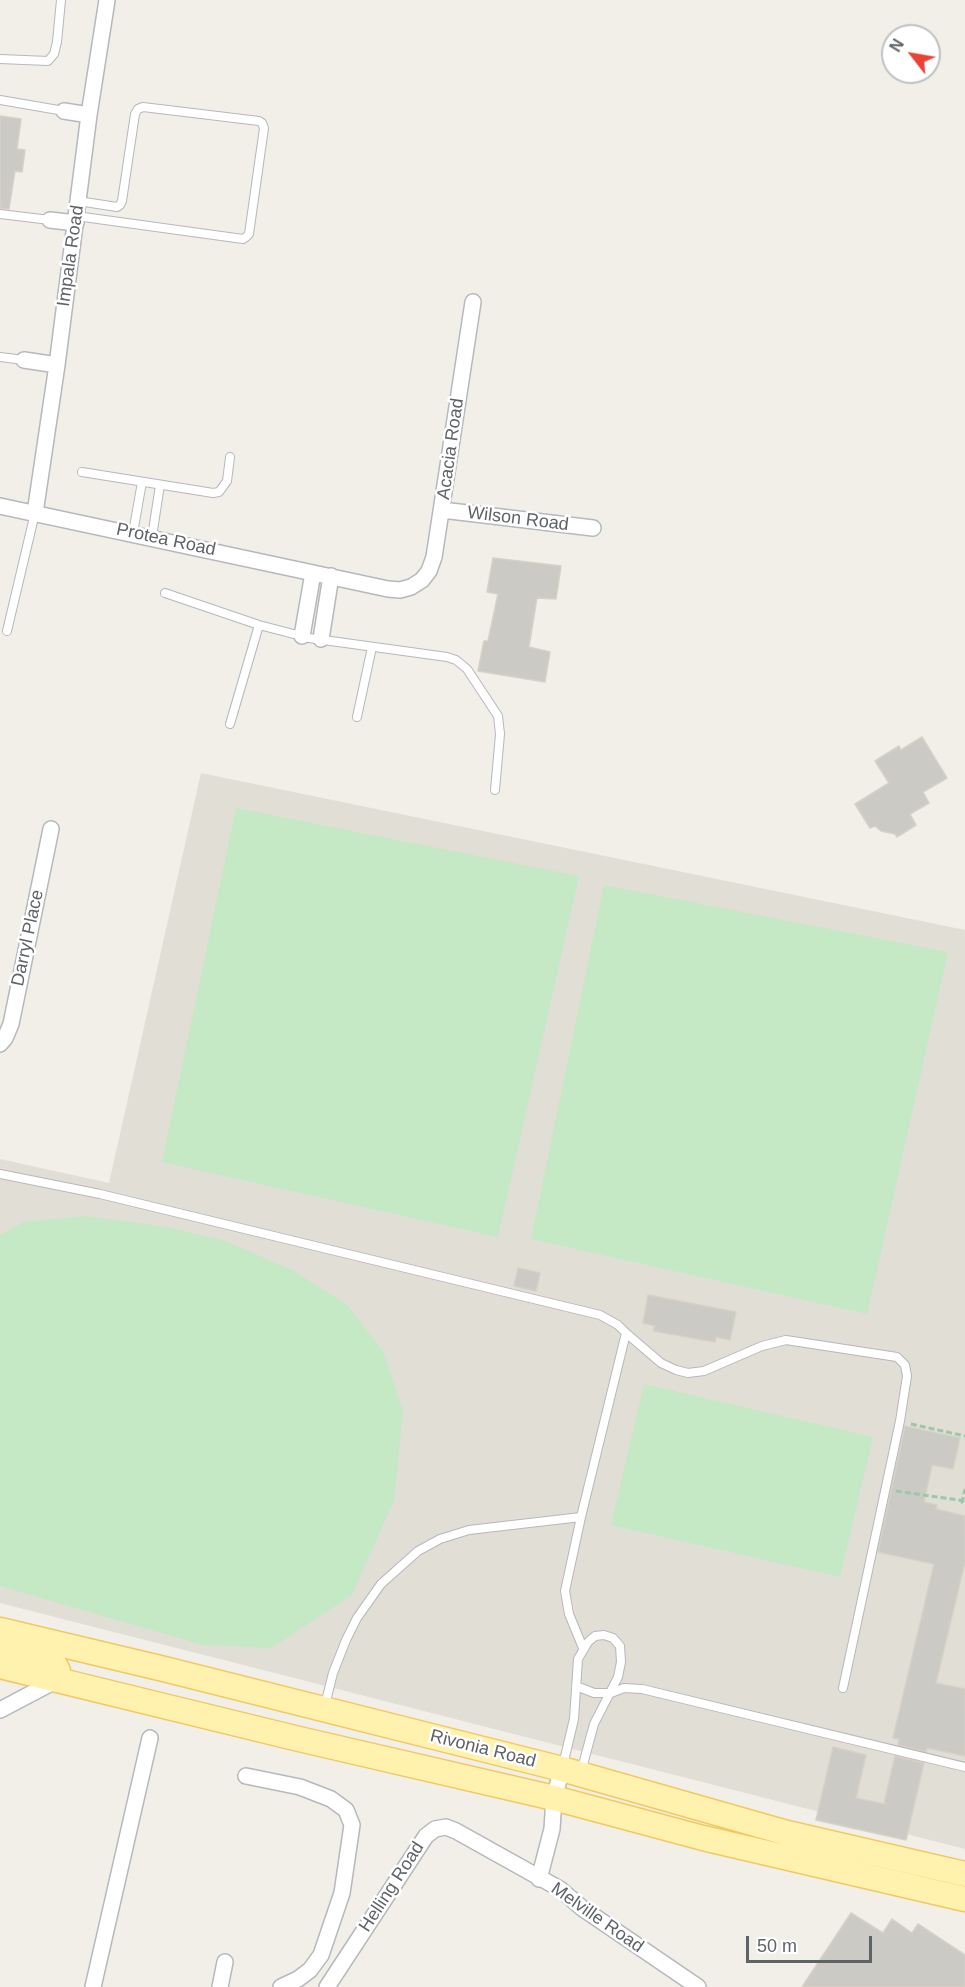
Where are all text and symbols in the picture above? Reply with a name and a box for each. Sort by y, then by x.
north arrow [881,24,941,84]
text: N [887,36,907,55]
street label: Impala Road [53,204,89,308]
street label: Acacia Road [433,397,469,501]
street label: Wilson Road [466,502,570,536]
street label: Protea Road [114,519,218,561]
street label: Darryl Place [7,888,49,988]
street label: Rivonia Road [428,1725,538,1773]
street label: Helling Road [355,1838,429,1936]
street label: Melville Road [547,1878,647,1958]
scale bar [749,1924,875,1962]
text: 50 m [757,1936,797,1956]

